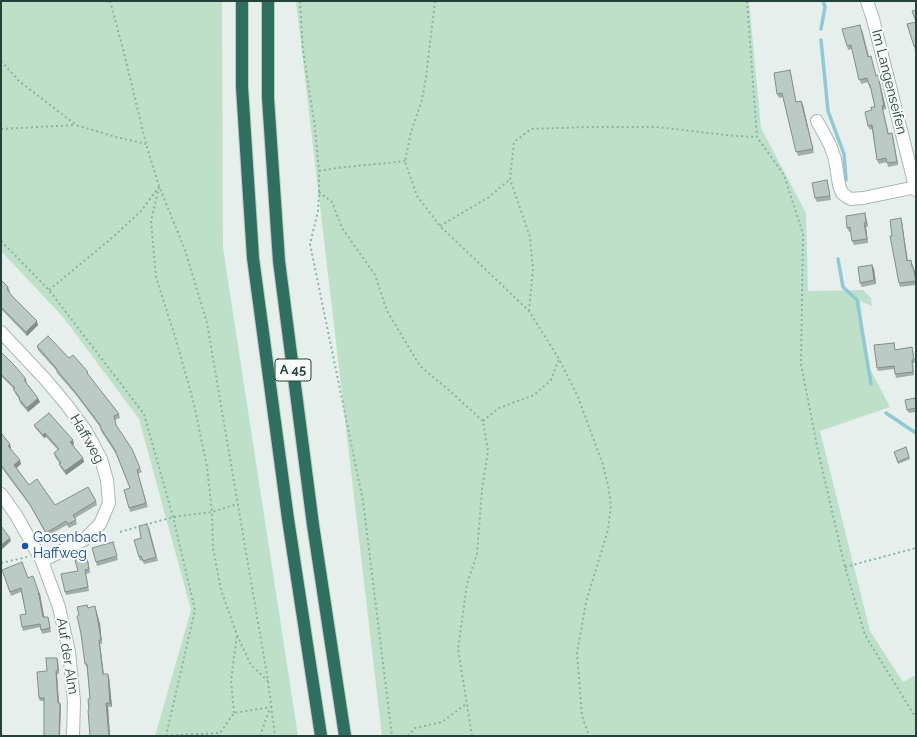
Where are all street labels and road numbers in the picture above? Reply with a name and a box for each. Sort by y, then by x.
street label: Im Langenseifen [868,28,910,136]
road number: A 45 [275,359,311,381]
street label: Haffweg [66,411,108,467]
street label: Auf der Alm [53,616,81,696]

